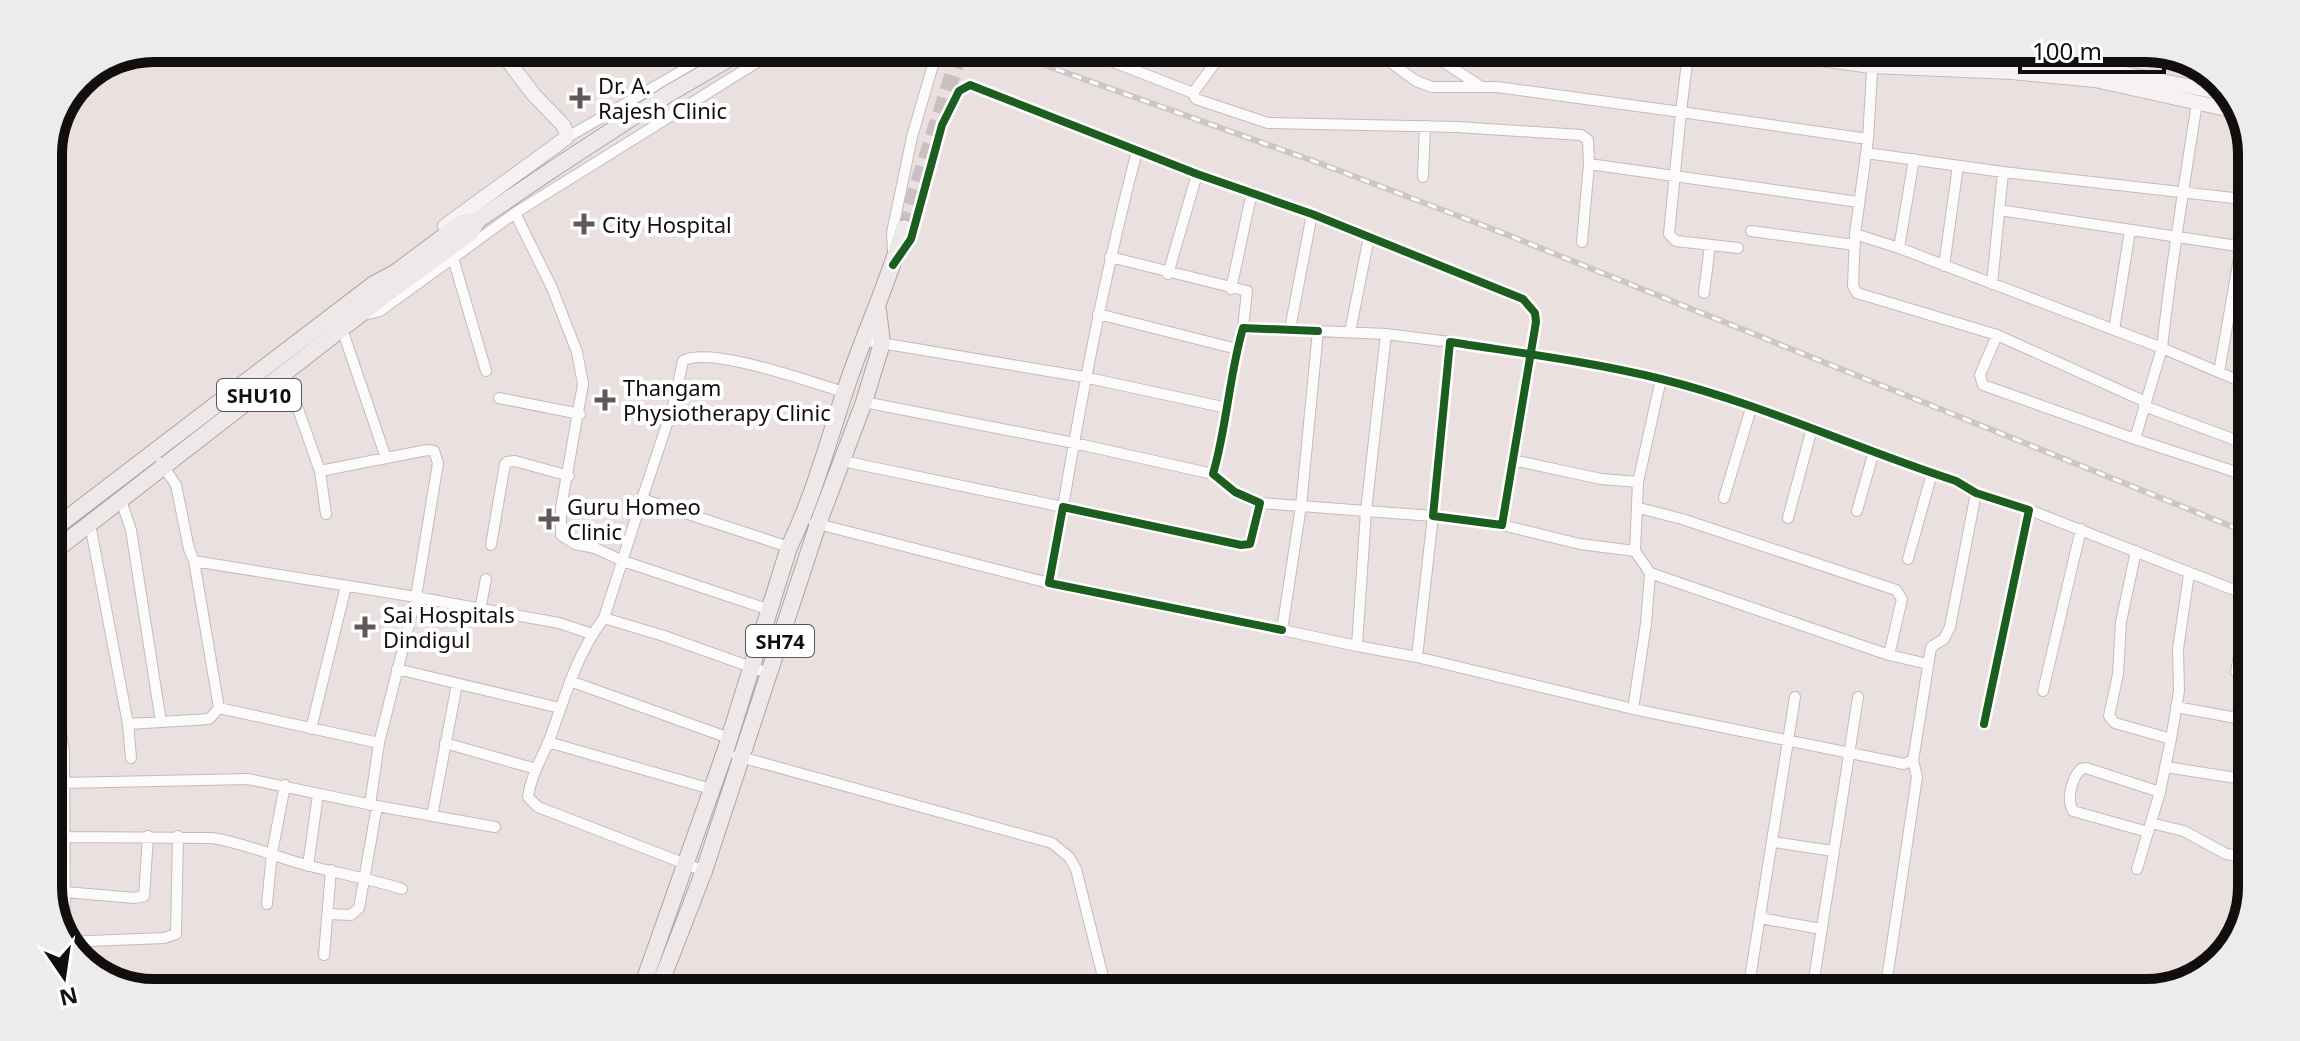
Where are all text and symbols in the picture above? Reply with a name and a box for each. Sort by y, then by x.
scale bar [2020,24,2164,74]
text: 100 m [2032,34,2102,67]
place label: Dr. A. Rajesh Clinic [598,70,727,125]
marker: Dr. A. Rajesh Clinic [569,87,591,109]
place label: City Hospital [602,209,732,239]
marker: City Hospital [573,213,595,235]
place label: Thangam Physiotherapy Clinic [623,372,831,427]
road number: SHU10 [217,379,301,411]
marker: Thangam Physiotherapy Clinic [594,389,616,411]
place label: Guru Homeo Clinic [567,491,701,546]
marker: Guru Homeo Clinic [538,508,560,530]
place label: Sai Hospitals Dindigul [383,599,515,654]
marker: Sai Hospitals Dindigul [354,616,376,638]
road number: SH74 [746,625,814,657]
north arrow [24,937,104,1017]
text: N [57,981,81,1014]

